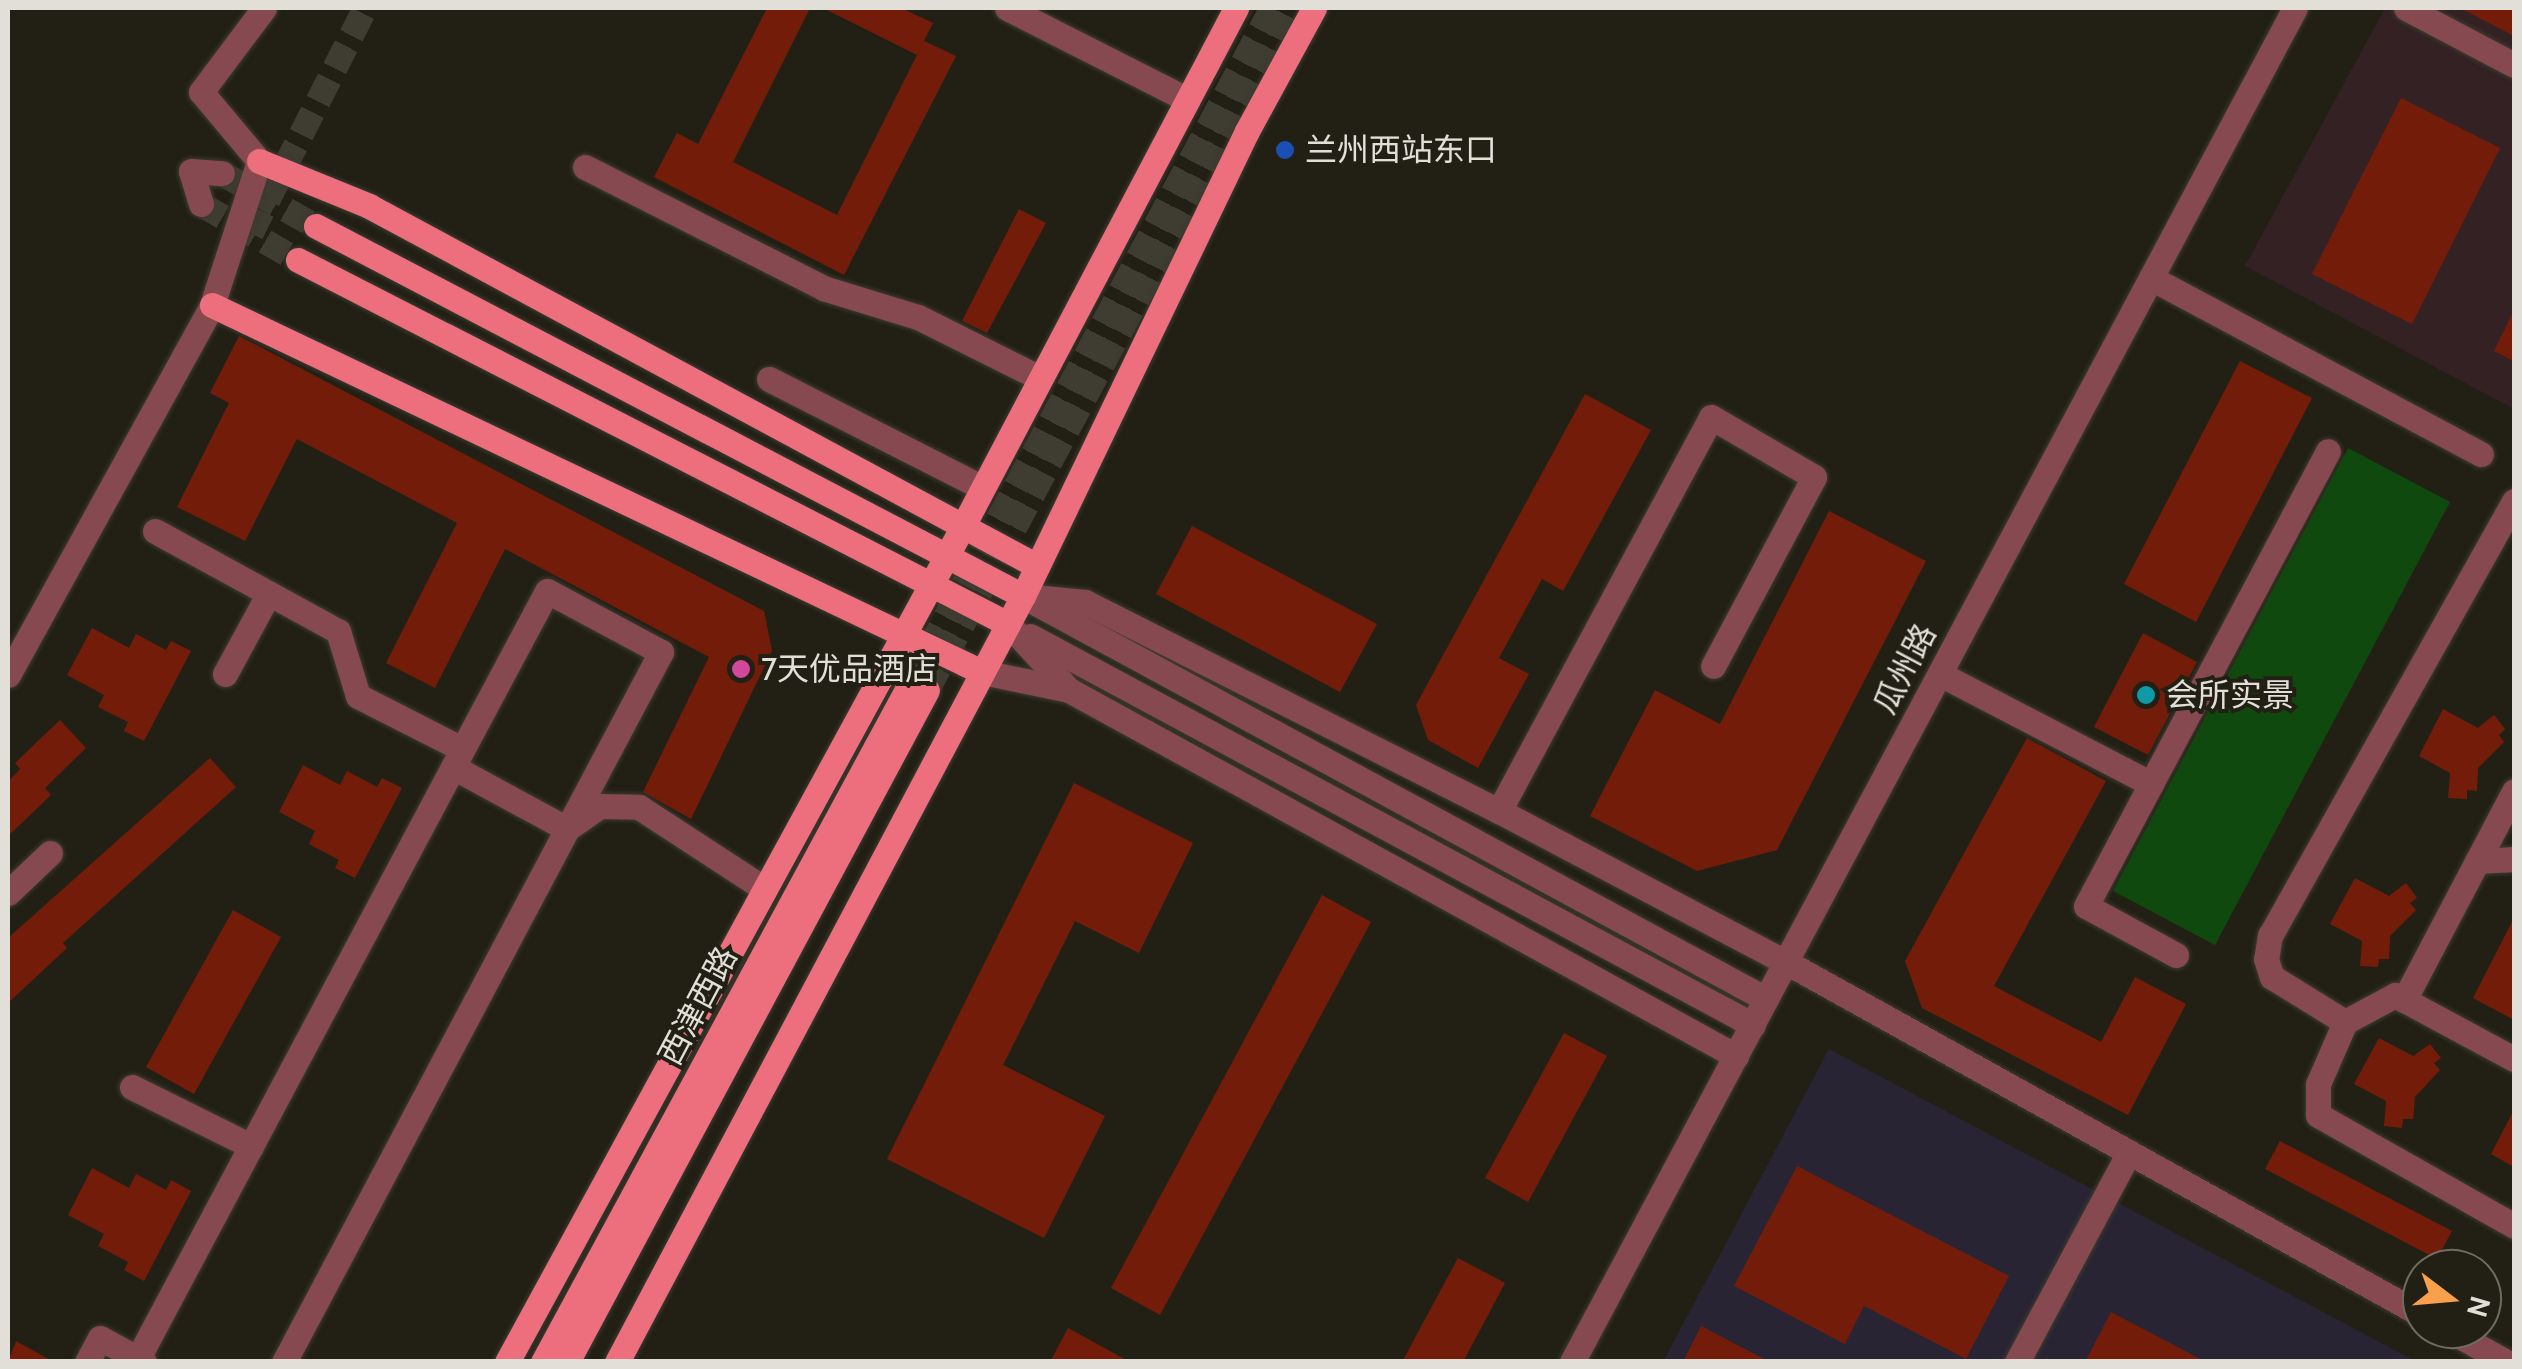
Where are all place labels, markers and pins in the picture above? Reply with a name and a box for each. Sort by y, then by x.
place label: 兰州西站东口 [1305,131,1497,169]
marker: 兰州西站东口 [1274,139,1296,161]
place label: 7天优品酒店 [761,650,937,688]
marker: 7天优品酒店 [730,658,752,680]
place label: 会所实景 [2166,676,2294,714]
marker: 会所实景 [2135,684,2157,706]

